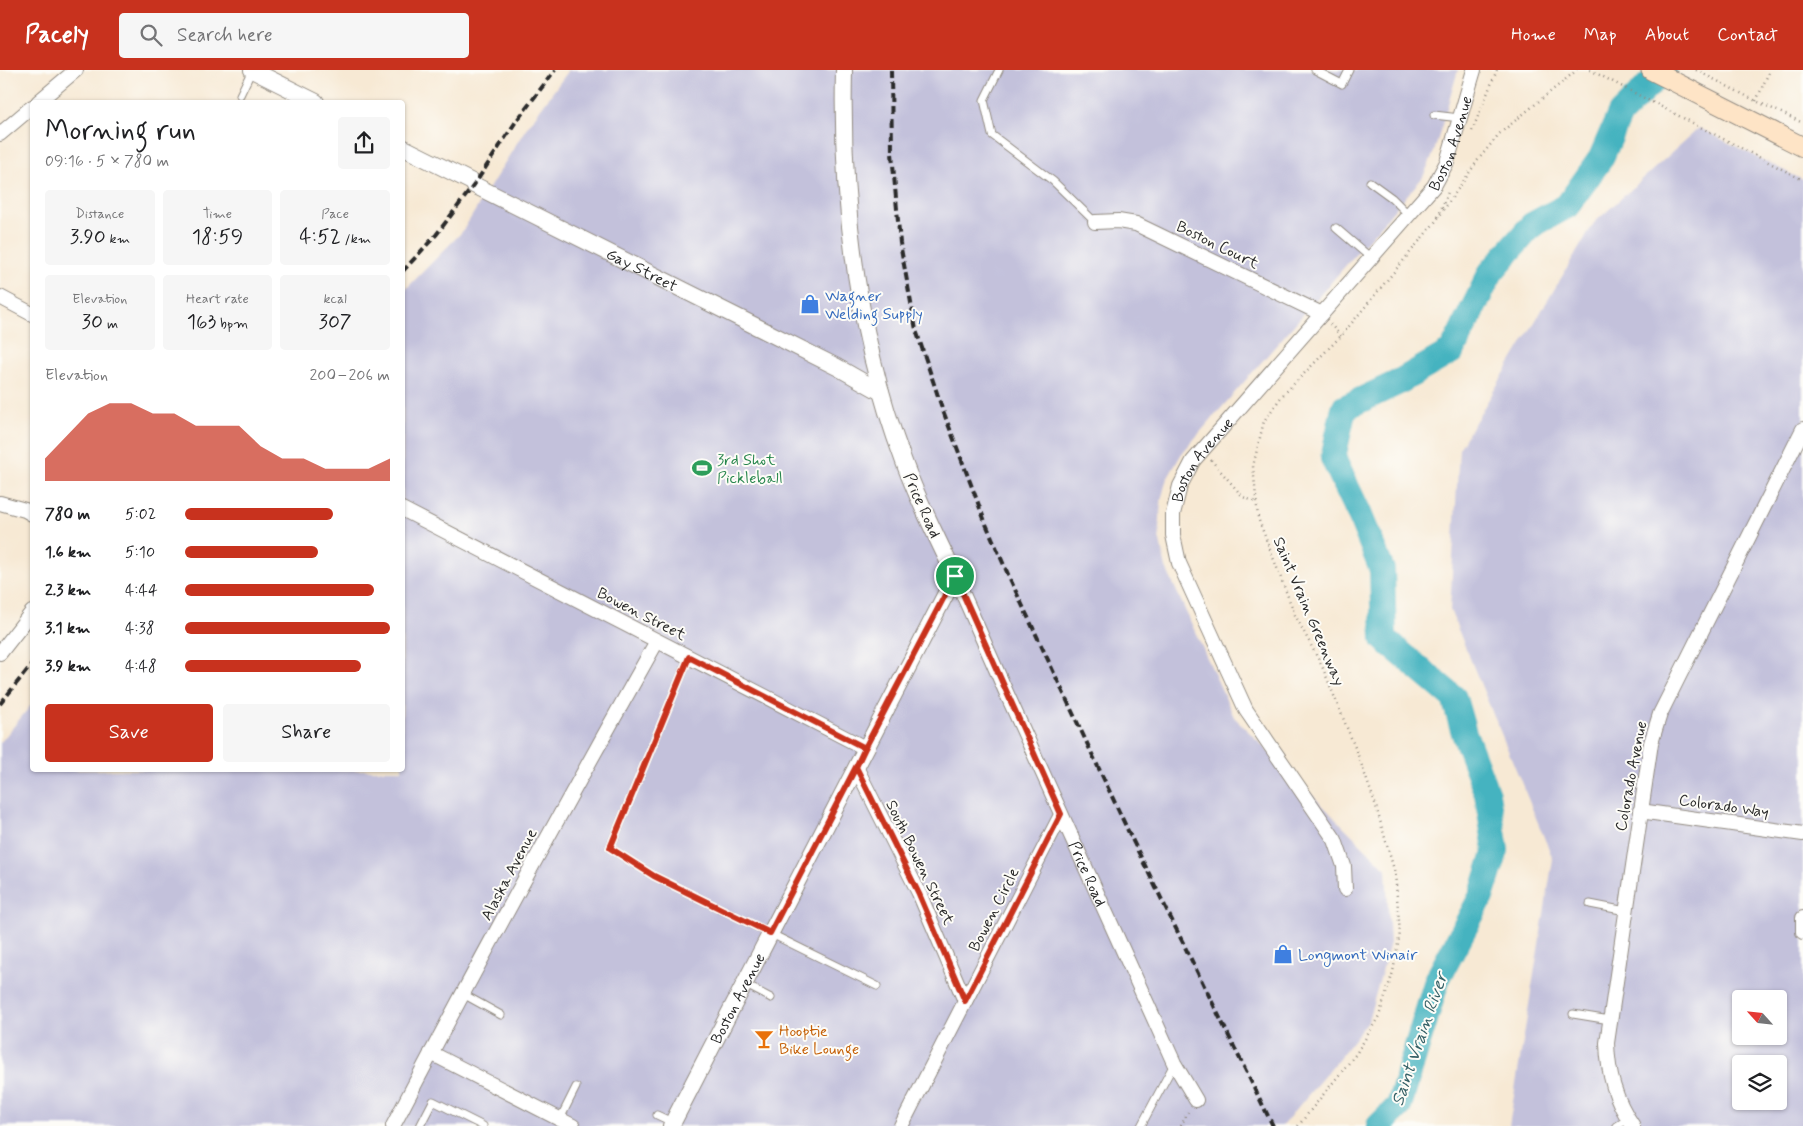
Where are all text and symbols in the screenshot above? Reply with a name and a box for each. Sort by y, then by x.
search box [119,13,469,58]
text: Pacely [25,20,89,51]
icon: search [137,21,165,49]
text: Search here [177,23,273,48]
text: Home [1511,23,1556,47]
text: Map [1584,23,1617,47]
text: About [1645,23,1689,47]
text: Contact [1717,23,1778,47]
street label: Boston Avenue [1424,94,1478,195]
text: Morning run [45,113,196,150]
button: share [338,117,390,169]
text: 09:16 · 5 × 780 m [45,151,169,172]
text: Distance [75,205,124,223]
text: Time [203,205,232,223]
text: Pace [321,205,349,223]
street label: Boston Court [1173,216,1263,275]
text: 3.90 [70,223,106,251]
text: 18:59 [192,223,243,251]
text: 4:52 [299,223,341,251]
text: km [106,230,130,248]
text: /km [341,230,371,248]
street label: Gay Street [602,244,681,298]
place label: Wagner Welding Supply [825,286,923,326]
text: Elevation [72,290,127,308]
text: Heart rate [186,290,249,308]
text: kcal [323,290,347,308]
shop icon: Wagner Welding Supply [799,293,821,315]
text: 30 [82,308,103,336]
text: 163 [187,308,216,336]
text: 307 [319,308,352,336]
text: m [103,315,118,333]
text: bpm [216,315,248,333]
text: Elevation [45,365,108,386]
text: 200–206 m [309,365,390,386]
street label: Boston Avenue [1167,413,1239,504]
place label: 3rd Shot Pickleball [717,450,783,489]
sports icon: 3rd Shot Pickleball [691,457,713,479]
street label: Price Road [898,470,945,542]
text: 780 m [45,504,90,525]
text: 5:02 [125,504,156,525]
street label: Saint Vrain Greenway [1268,534,1350,689]
text: 1.6 km [45,542,91,563]
text: 5:10 [125,542,155,563]
pin [934,555,976,597]
icon: arrive [941,562,969,590]
text: 2.3 km [45,580,91,601]
text: 4:44 [125,580,158,601]
street label: Bowen Street [593,583,690,646]
text: 3.1 km [45,618,90,639]
text: 4:38 [125,618,155,639]
text: 3.9 km [45,656,91,677]
text: 4:48 [125,656,157,677]
button: Save [45,704,213,762]
button: Share [223,704,390,762]
street label: Colorado Avenue [1610,719,1652,833]
street label: Colorado Way [1677,790,1770,823]
street label: South Bowen Street [880,797,959,929]
street label: Alaska Avenue [476,825,542,924]
street label: Price Road [1063,838,1111,910]
street label: Bowen Circle [964,864,1025,955]
shop icon: Longmont Winair [1272,943,1294,965]
place label: Longmont Winair [1298,945,1418,967]
street label: Boston Avenue [706,950,771,1048]
water label: Saint Vrain River [1386,967,1455,1109]
north arrow [1732,990,1788,1045]
map controls [1732,990,1787,1110]
place label: Hooptie Bike Lounge [779,1021,859,1061]
bar icon: Hooptie Bike Lounge [753,1028,775,1050]
button: layers [1732,1055,1787,1110]

